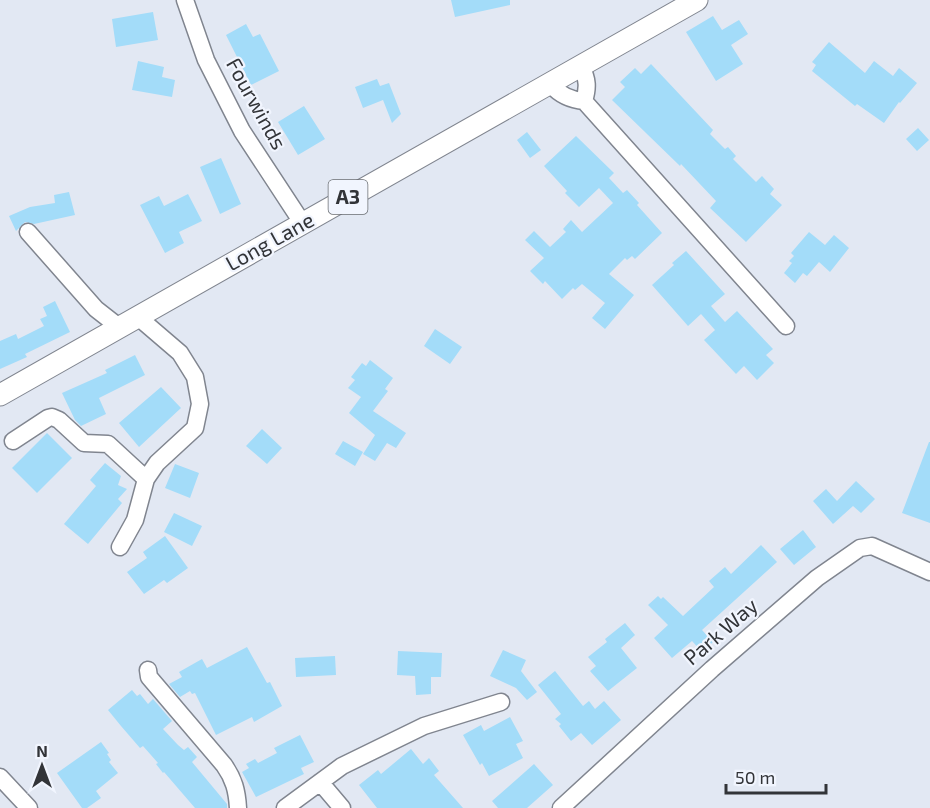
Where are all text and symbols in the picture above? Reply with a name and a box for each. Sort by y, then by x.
street label: Fourwinds [222,53,293,153]
road number: A3 [328,180,368,214]
street label: Long Lane [221,206,318,275]
street label: Park Way [678,592,762,670]
north arrow [12,736,72,796]
text: N [36,741,48,760]
scale bar [726,757,826,795]
text: 50 m [735,766,775,788]

